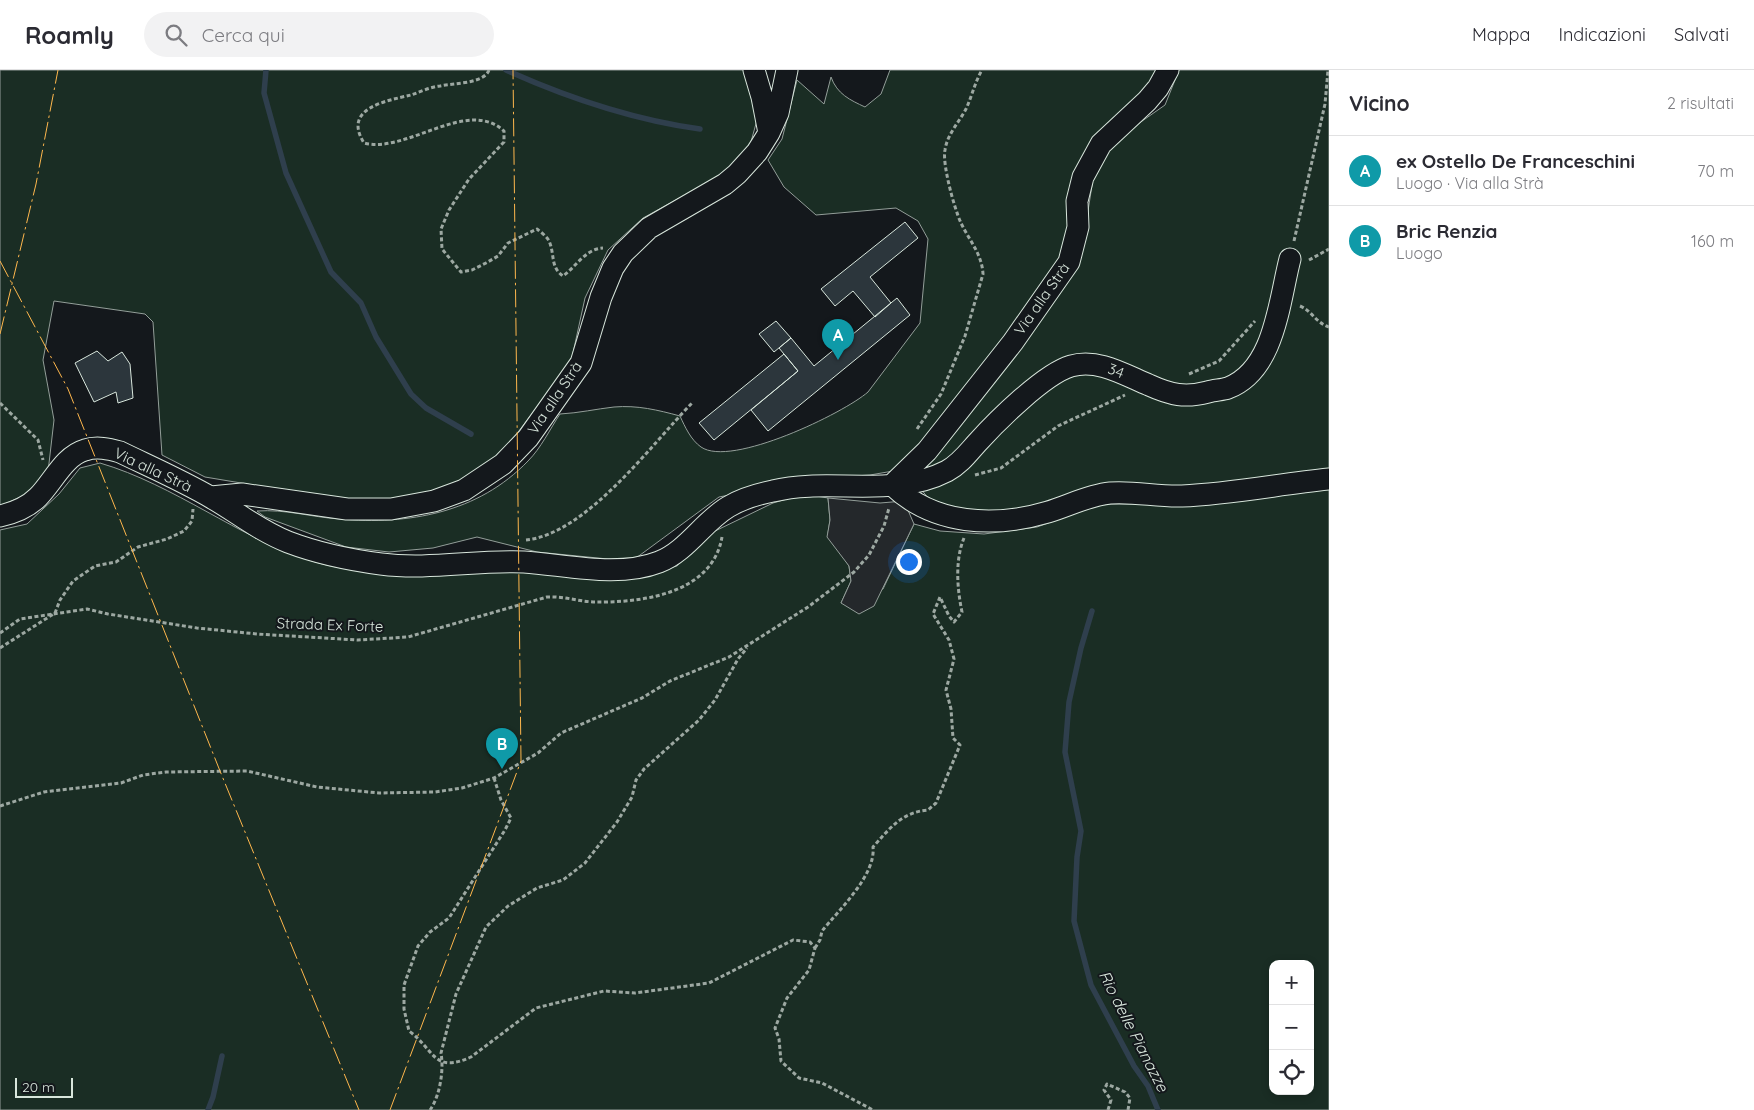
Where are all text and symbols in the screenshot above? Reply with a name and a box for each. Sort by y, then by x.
search box [144,12,494,57]
text: Roamly [25,20,114,50]
icon: search [162,21,190,49]
text: Cerca qui [202,23,285,47]
text: Mappa [1472,23,1530,46]
text: Indicazioni [1558,23,1646,46]
text: Salvati [1674,23,1729,46]
text: Vicino [1349,90,1410,116]
text: 2 risultati [1667,93,1734,113]
text: ex Ostello De Franceschini [1396,149,1635,173]
text: A [1360,161,1370,181]
text: 70 m [1697,161,1734,181]
text: Luogo · Via alla Strà [1396,173,1544,193]
text: Bric Renzia [1396,219,1497,243]
text: B [1360,231,1370,251]
text: 160 m [1691,231,1734,251]
text: Luogo [1396,243,1443,263]
street label: Via alla Strà [1010,259,1073,338]
pin: A [822,319,854,360]
street label: Via alla Strà [523,358,586,438]
street label: 34 [1105,359,1127,382]
street label: Via alla Strà [111,443,195,496]
your location [896,549,922,575]
street label: Strada Ex Forte [276,613,384,636]
pin: B [486,728,518,769]
map controls [1269,960,1314,1095]
button: + [1269,960,1314,1005]
water label: Rio delle Pianazze [1095,967,1174,1096]
button: − [1269,1005,1314,1050]
button: locate [1269,1050,1314,1095]
scale bar [15,1075,72,1098]
text: 20 m [22,1078,55,1096]

